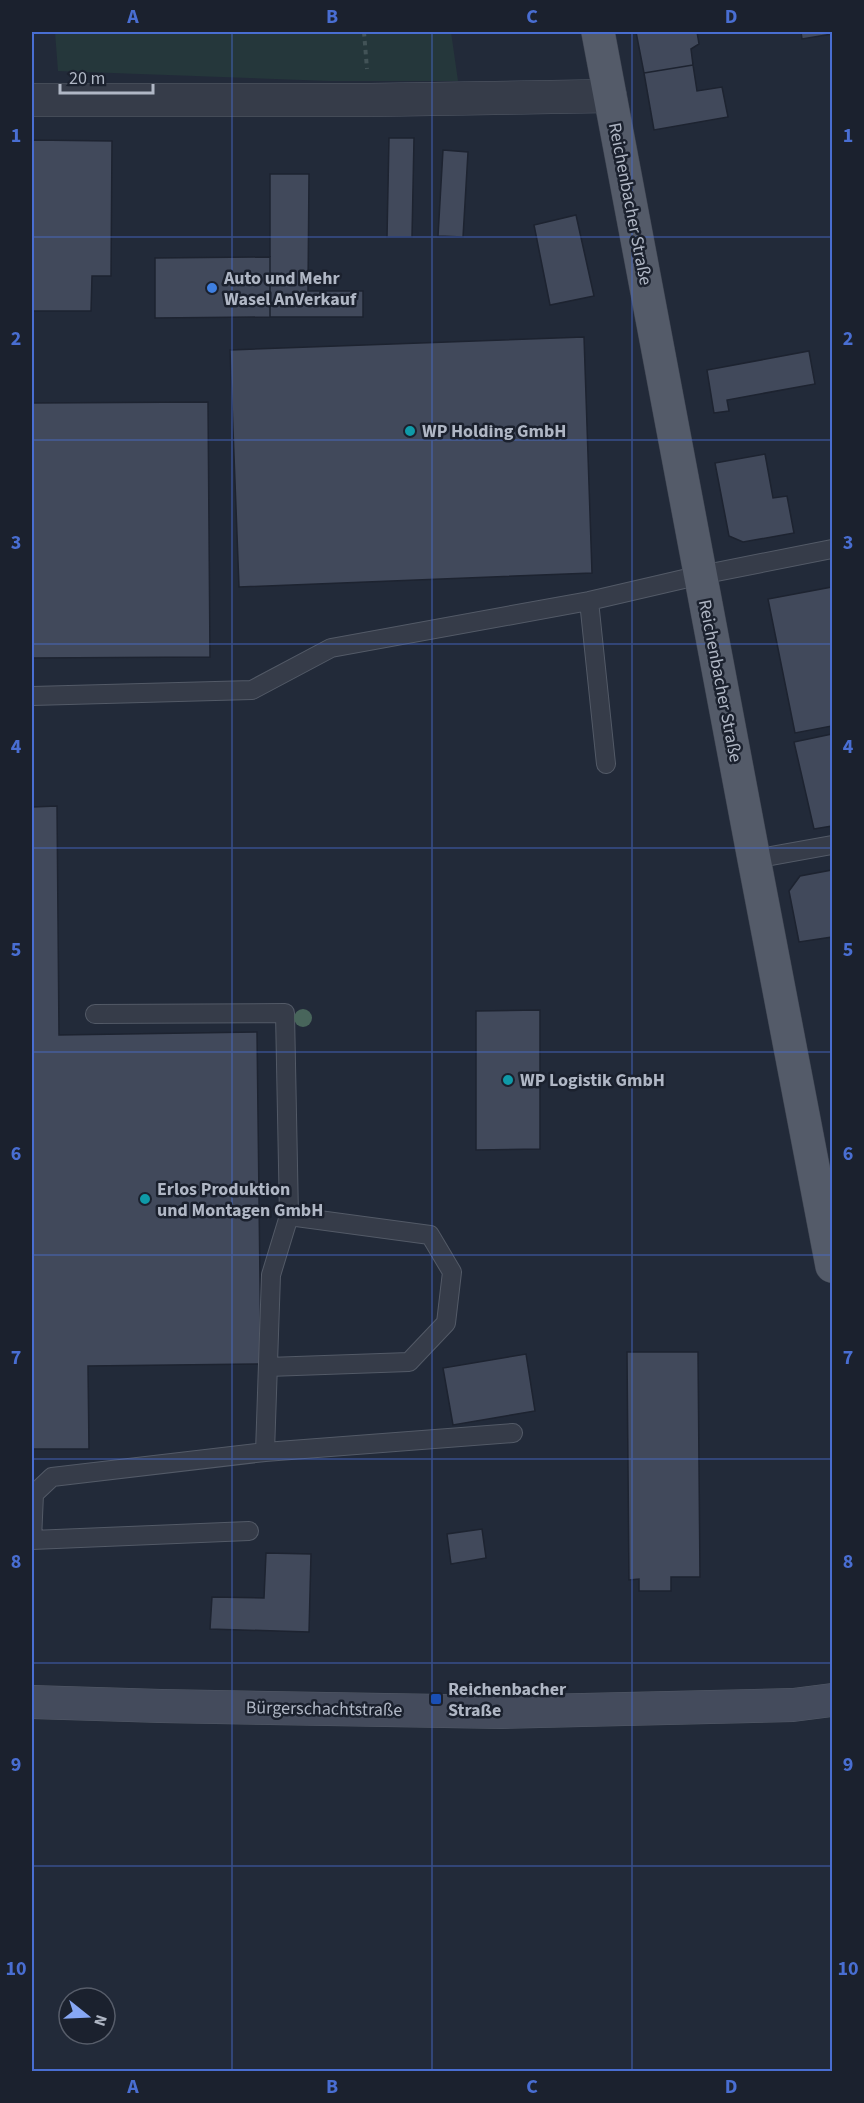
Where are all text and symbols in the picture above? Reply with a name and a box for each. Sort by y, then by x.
text: A [126,3,139,31]
text: B [326,3,338,31]
text: C [526,3,538,31]
text: D [725,3,737,31]
scale bar [60,57,153,95]
text: 20 m [69,66,105,91]
street label: Reichenbacher Straße [602,121,658,288]
text: 1 [11,122,21,150]
text: 1 [843,122,853,150]
place label: Auto und Mehr Wasel AnVerkauf [223,266,357,312]
marker: Auto und Mehr Wasel AnVerkauf [205,281,219,295]
text: 2 [11,325,21,353]
text: 2 [843,325,853,353]
place label: WP Holding GmbH [422,419,566,444]
marker: WP Holding GmbH [403,424,417,438]
text: 3 [11,529,21,557]
text: 3 [843,529,853,557]
street label: Reichenbacher Straße [692,598,748,765]
text: 4 [11,733,22,761]
text: 4 [843,733,854,761]
text: 5 [11,936,21,964]
text: 5 [843,936,853,964]
place label: WP Logistik GmbH [520,1068,665,1093]
marker: WP Logistik GmbH [501,1073,515,1087]
text: 6 [11,1140,21,1168]
text: 6 [843,1140,853,1168]
place label: Erlos Produktion und Montagen GmbH [157,1177,323,1223]
marker: Erlos Produktion und Montagen GmbH [138,1192,152,1206]
text: 7 [11,1344,21,1372]
text: 7 [843,1344,853,1372]
text: 8 [11,1548,21,1576]
text: 8 [843,1548,853,1576]
place label: Reichenbacher Straße [448,1677,567,1723]
marker: Reichenbacher Straße [429,1692,443,1706]
street label: Bürgerschachtstraße [246,1695,402,1723]
text: 9 [11,1751,21,1779]
text: 9 [843,1751,853,1779]
text: 10 [5,1955,27,1983]
text: 10 [837,1955,859,1983]
north arrow [57,1986,117,2046]
text: N [88,2012,112,2029]
text: A [126,2073,139,2101]
text: B [326,2073,338,2101]
text: C [526,2073,538,2101]
text: D [725,2073,737,2101]

